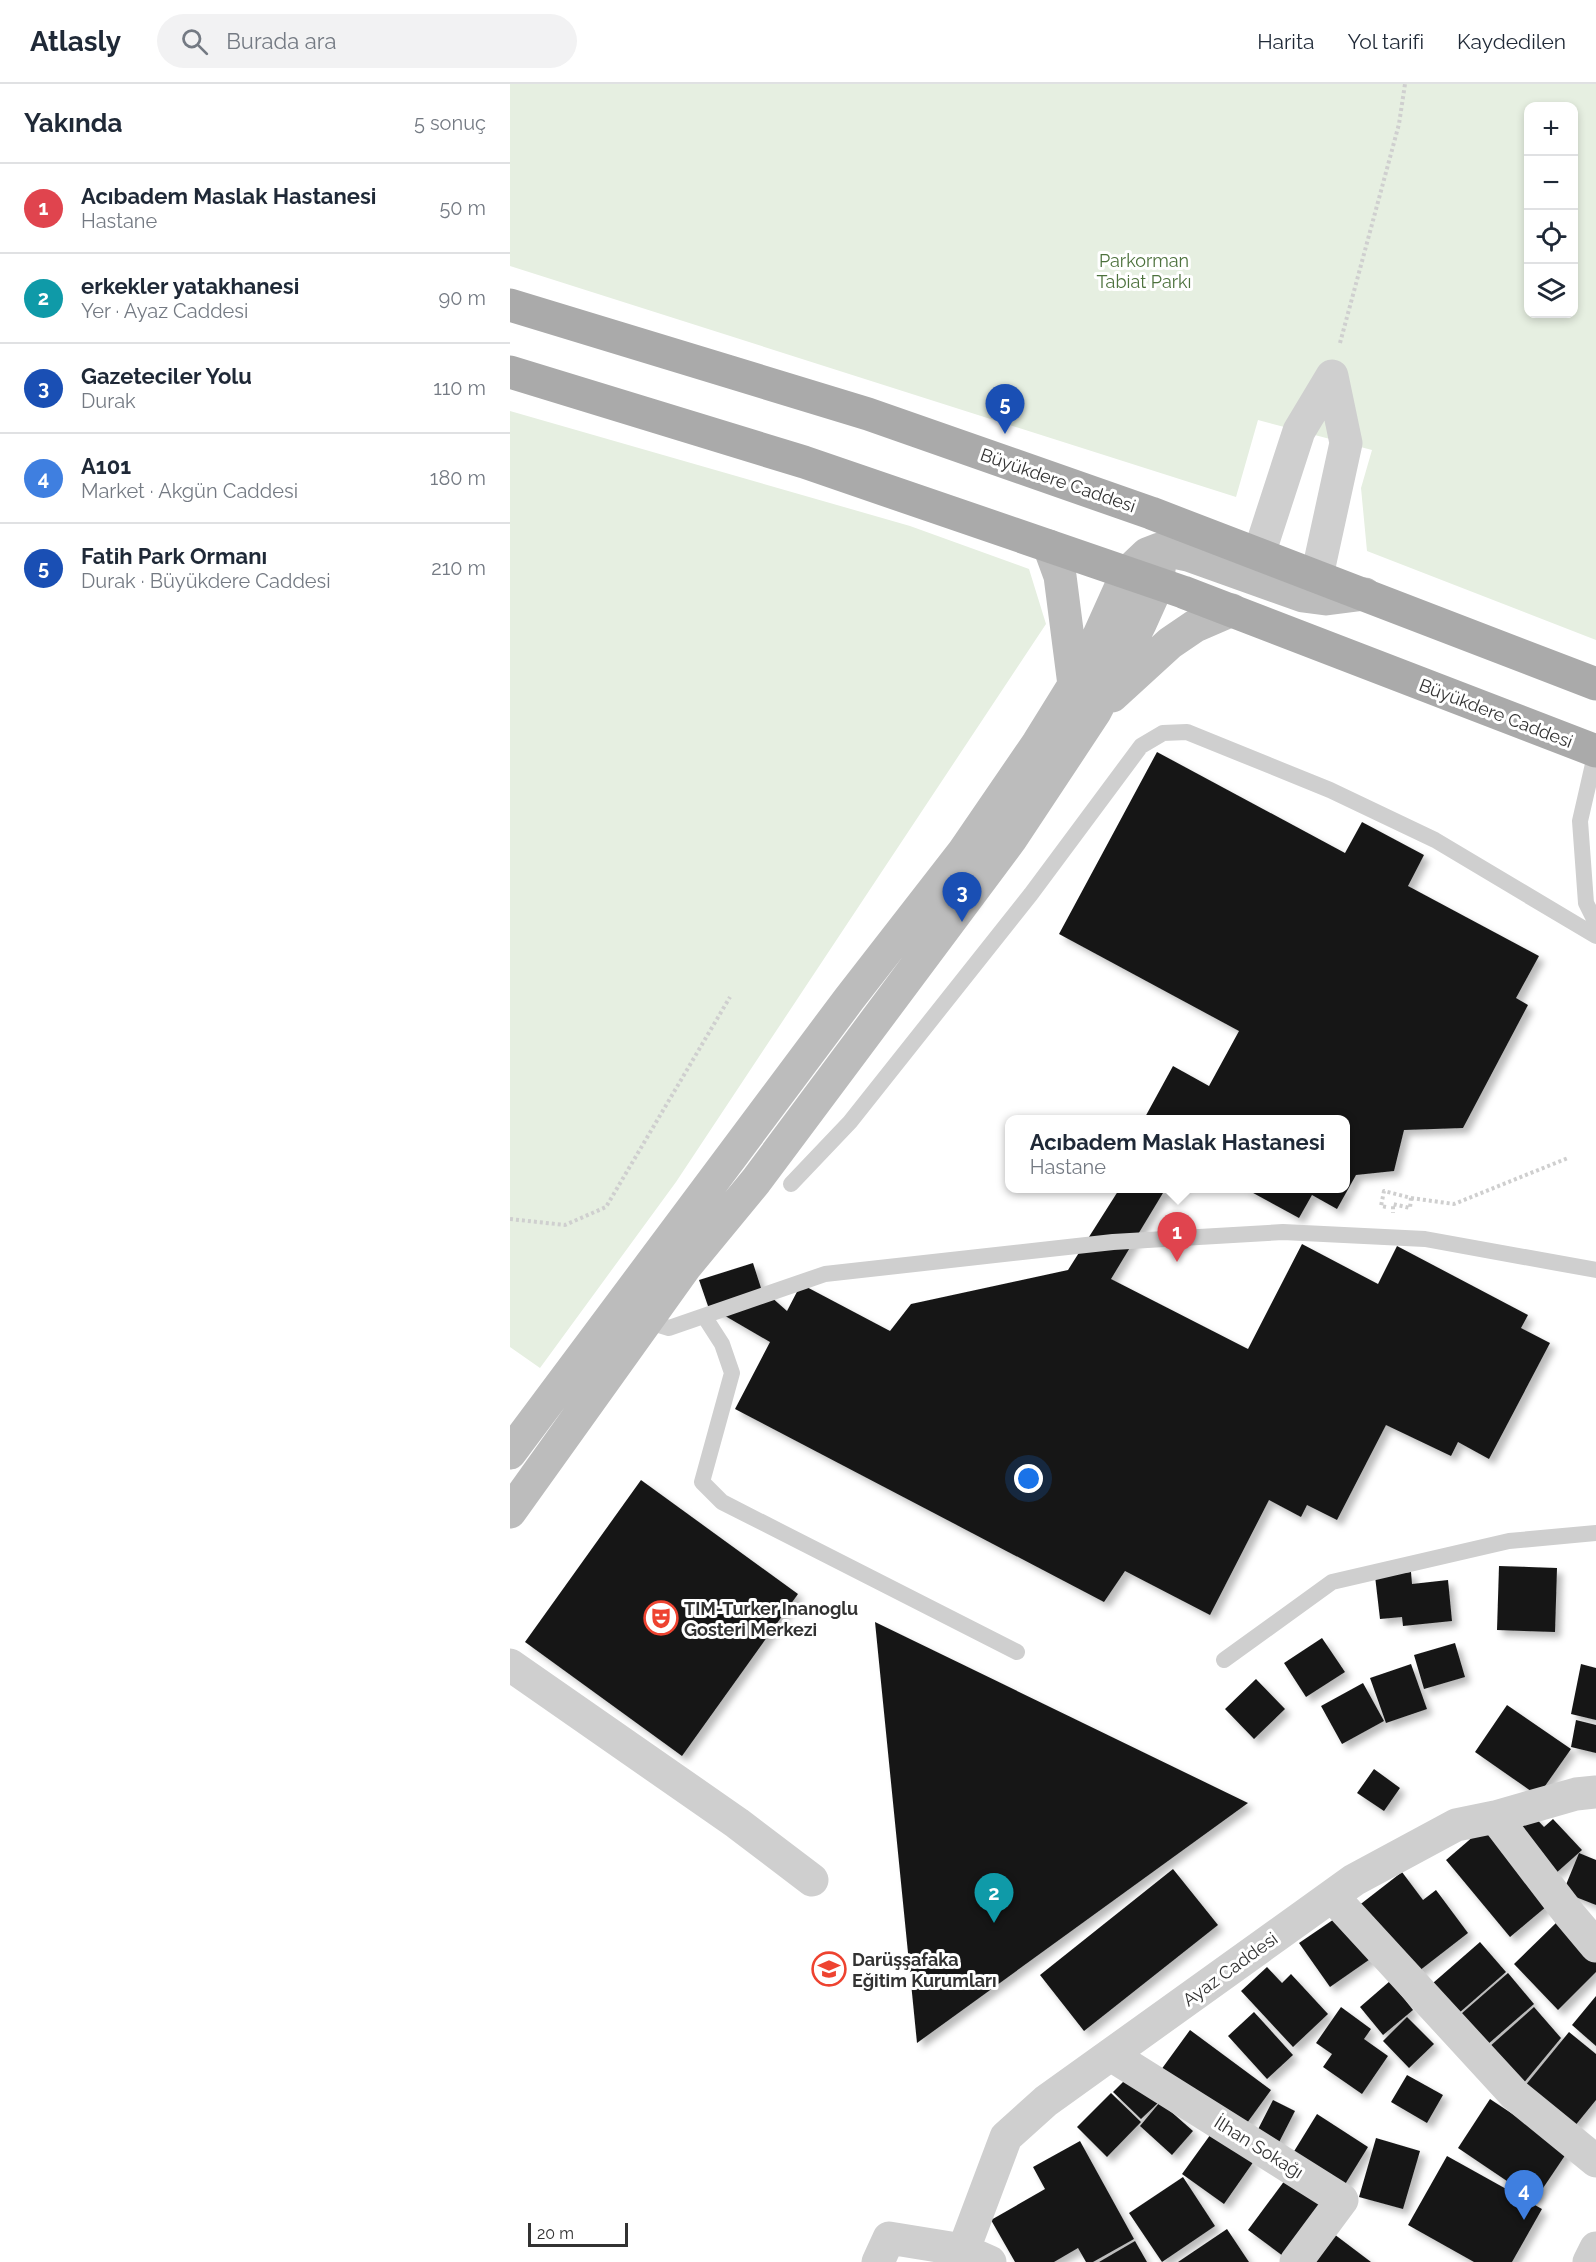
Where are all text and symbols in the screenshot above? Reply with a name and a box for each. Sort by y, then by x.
search box [157,14,577,68]
text: Atlasly [30,25,121,58]
icon: search [178,25,211,58]
text: Burada ara [226,28,337,54]
text: Harita [1257,29,1314,54]
text: Yol tarifi [1347,29,1424,54]
text: Kaydedilen [1457,29,1566,54]
map controls [1524,102,1578,318]
button: + [1524,102,1578,156]
text: Yakında [24,108,122,138]
text: 5 sonuç [414,111,486,135]
button: − [1524,156,1578,210]
text: Acıbadem Maslak Hastanesi [81,183,376,209]
text: 1 [39,196,48,220]
text: 50 m [439,196,486,220]
text: Hastane [81,209,157,233]
button: locate [1524,210,1578,264]
park label: Parkorman Tabiat Parkı [1097,250,1191,292]
button: layers [1524,264,1578,318]
text: erkekler yatakhanesi [81,273,299,299]
text: 2 [38,286,49,310]
text: 90 m [439,286,486,310]
text: Yer · Ayaz Caddesi [81,299,248,323]
text: Gazeteciler Yolu [81,363,252,389]
text: 3 [38,376,49,400]
text: 110 m [433,376,486,400]
pin: 5 [986,384,1024,434]
text: Durak [81,389,136,413]
street label: Büyükdere Caddesi [978,444,1138,516]
text: A101 [81,453,131,479]
text: 4 [38,466,49,490]
text: 180 m [430,466,486,490]
text: Market · Akgün Caddesi [81,479,298,503]
text: Fatih Park Ormanı [81,543,267,569]
text: 5 [38,556,49,580]
text: 210 m [431,556,486,580]
text: Durak · Büyükdere Caddesi [81,569,331,593]
street label: Büyükdere Caddesi [1416,674,1576,752]
pin: 3 [942,872,982,922]
popup [1005,1115,1350,1193]
text: Acıbadem Maslak Hastanesi [1030,1129,1325,1155]
text: Hastane [1030,1155,1106,1179]
pin: 1 [1158,1212,1196,1262]
your location [1014,1464,1043,1493]
place label: TIM-Turker Inanoglu Gosteri Merkezi [684,1598,858,1640]
theatre icon: TIM-Turker Inanoglu Gosteri Merkezi [643,1600,679,1636]
pin: 2 [974,1874,1014,1923]
street label: Ayaz Caddesi [1179,1928,1281,2010]
place label: Darüşşafaka Eğitim Kurumları [852,1949,997,1991]
school or university icon: Darüşşafaka Eğitim Kurumları [811,1951,847,1987]
street label: İlhan Sokağı [1211,2111,1307,2183]
pin: 4 [1504,2170,1544,2220]
scale bar [528,2220,628,2248]
text: 20 m [537,2224,574,2243]

